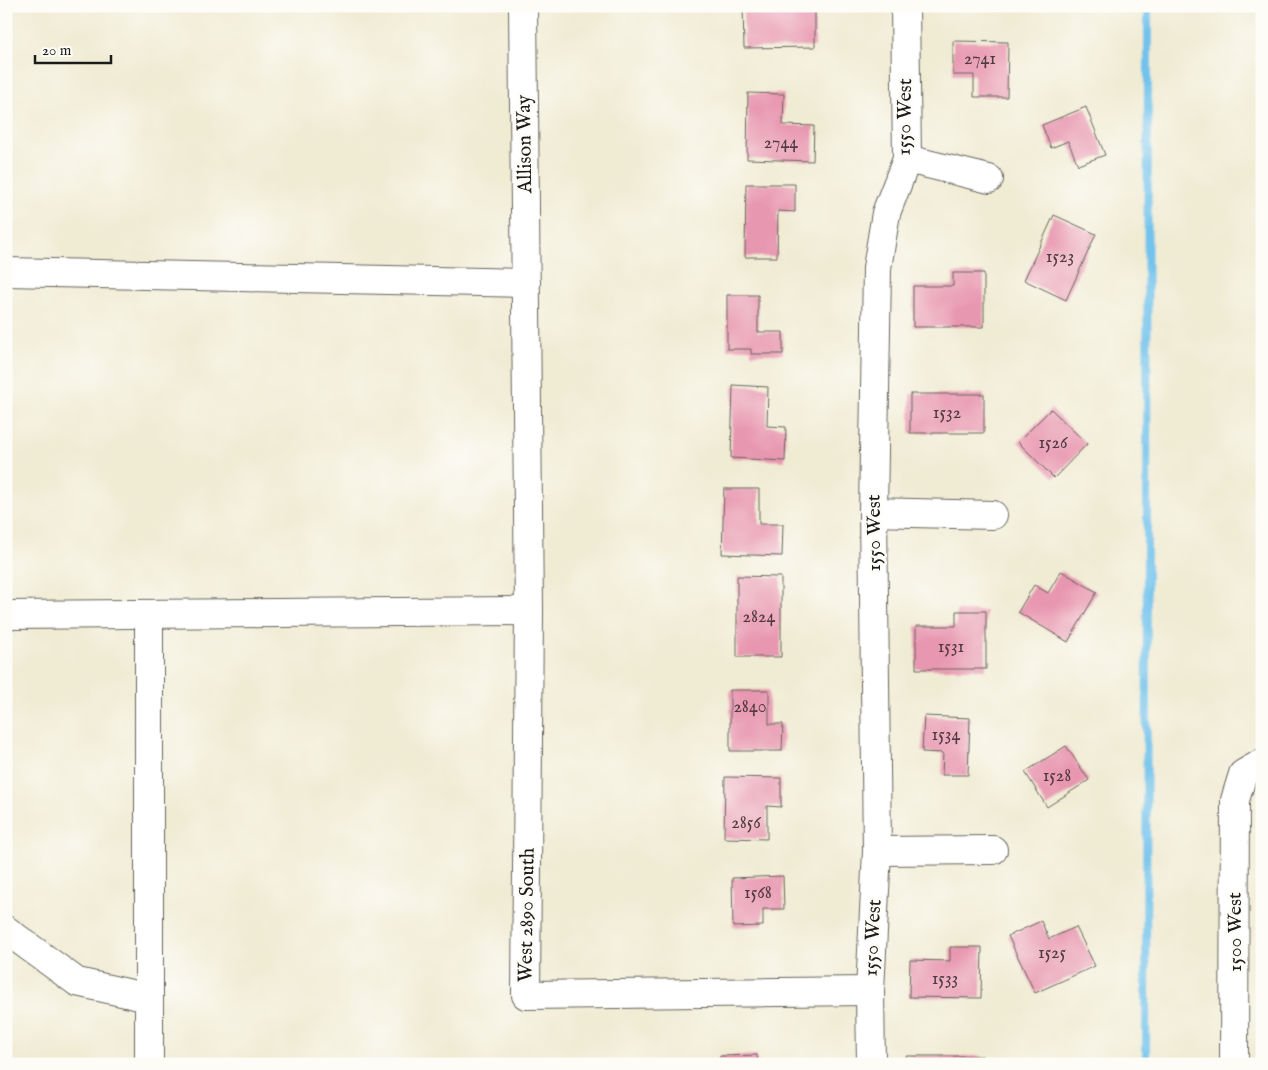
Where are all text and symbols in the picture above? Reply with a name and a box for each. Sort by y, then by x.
scale bar [35,32,111,64]
text: 20 m [42,41,72,60]
house number: 2741 [964,48,996,71]
street label: 1550 West [892,78,918,156]
street label: Allison Way [512,94,538,195]
house number: 2744 [764,132,798,155]
house number: 1523 [1046,246,1074,269]
house number: 1532 [933,402,961,425]
house number: 1526 [1038,432,1068,455]
street label: 1550 West [862,494,887,572]
house number: 2824 [743,606,776,629]
house number: 1531 [938,636,964,659]
house number: 2840 [733,696,767,719]
house number: 1534 [932,724,961,747]
house number: 1528 [1043,765,1071,788]
house number: 2856 [731,812,761,835]
street label: West 2890 South [513,847,541,982]
house number: 1568 [744,882,772,905]
street label: 1500 West [1223,892,1248,972]
street label: 1550 West [858,899,888,977]
house number: 1525 [1038,942,1067,965]
house number: 1533 [932,968,958,991]

